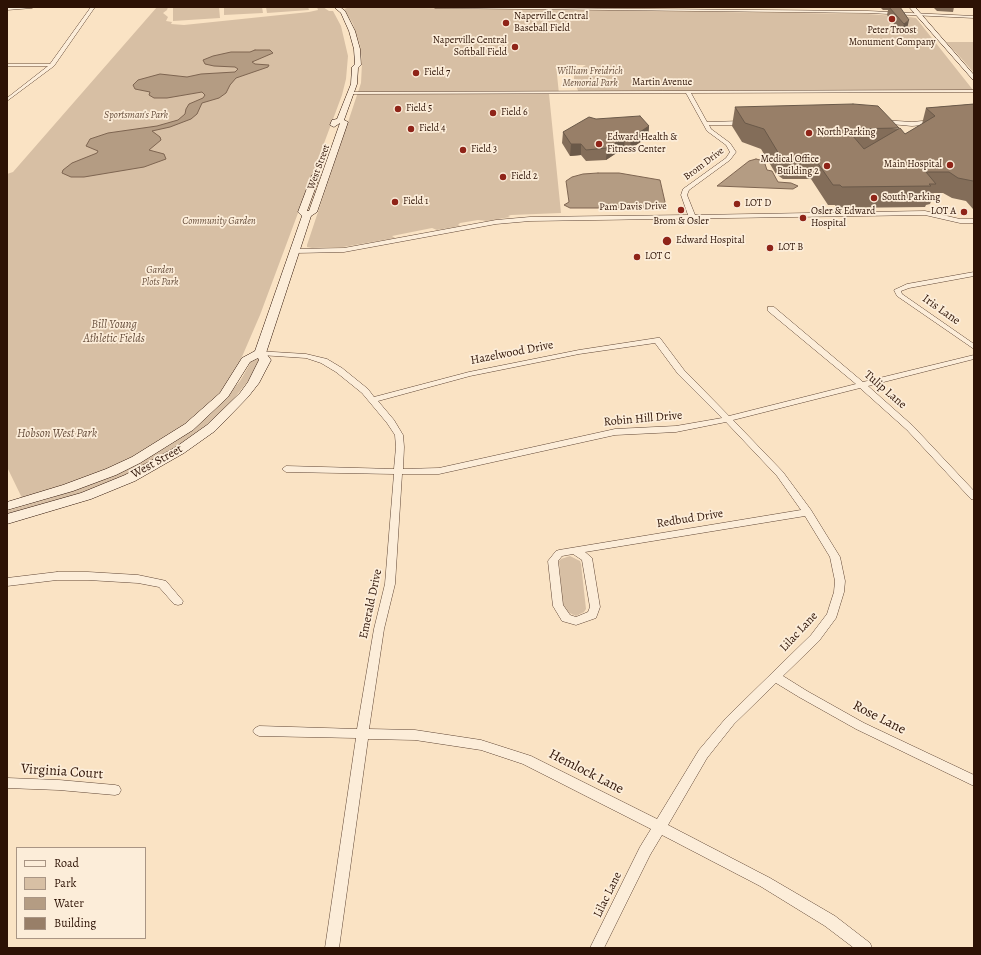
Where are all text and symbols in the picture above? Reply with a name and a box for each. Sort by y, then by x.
place label: Naperville Central Baseball Field [514,11,588,34]
marker: Peter Troost Monument Company [887,14,897,24]
marker: Naperville Central Baseball Field [501,18,511,28]
place label: Peter Troost Monument Company [849,25,935,48]
place label: Naperville Central Softball Field [433,35,507,58]
marker: Naperville Central Softball Field [510,42,520,52]
park label: William Freidrich Memorial Park [557,66,623,90]
place label: Field 7 [424,67,450,79]
marker: Field 7 [411,68,421,78]
street label: Martin Avenue [632,77,692,89]
place label: Field 5 [406,103,432,115]
marker: Field 5 [393,104,403,114]
place label: Field 6 [501,107,528,119]
marker: Field 6 [488,108,498,118]
park label: Sportsman's Park [104,110,168,122]
place label: Field 4 [419,123,446,135]
marker: Field 4 [406,124,416,134]
place label: North Parking [817,127,875,139]
marker: North Parking [804,128,814,138]
place label: Edward Health & Fitness Center [607,132,677,156]
marker: Edward Health & Fitness Center [594,139,604,149]
street label: West Street [305,143,333,191]
place label: Field 3 [471,144,497,156]
marker: Field 3 [458,145,468,155]
street label: Brom Drive [681,145,727,183]
place label: Medical Office Building 2 [760,154,819,178]
place label: Main Hospital [884,159,942,171]
marker: Main Hospital [945,160,955,170]
marker: Medical Office Building 2 [822,161,832,171]
place label: Field 2 [511,171,538,183]
marker: Field 2 [498,172,508,182]
place label: South Parking [882,192,940,204]
marker: South Parking [869,193,879,203]
place label: Field 1 [403,196,428,208]
marker: Field 1 [390,197,400,207]
place label: LOT D [745,198,771,210]
marker: LOT D [732,199,742,209]
street label: Pam Davis Drive [599,200,667,214]
marker: Brom & Osler [676,205,686,215]
place label: Osler & Edward Hospital [811,206,875,230]
place label: LOT A [931,206,956,218]
marker: LOT A [959,207,969,217]
marker: Osler & Edward Hospital [798,213,808,223]
park label: Community Garden [182,216,256,228]
place label: Brom & Osler [653,216,709,228]
marker: Edward Hospital [661,235,673,247]
place label: Edward Hospital [676,235,744,247]
place label: LOT B [778,242,803,254]
marker: LOT B [765,243,775,253]
place label: LOT C [645,251,671,263]
marker: LOT C [632,252,642,262]
park label: Garden Plots Park [141,265,179,288]
street label: Iris Lane [919,292,963,328]
park label: Bill Young Athletic Fields [83,318,145,346]
street label: Hazelwood Drive [469,338,555,368]
street label: Tulip Lane [861,368,909,412]
street label: Robin Hill Drive [603,408,683,430]
park label: Hobson West Park [17,427,97,441]
street label: West Street [129,442,185,482]
street label: Redbud Drive [656,507,724,531]
street label: Emerald Drive [357,568,385,640]
street label: Lilac Lane [777,609,821,655]
street label: Rose Lane [850,697,908,739]
street label: Hemlock Lane [546,746,626,798]
street label: Virginia Court [20,761,104,783]
legend [16,847,146,939]
text: Road [54,855,79,871]
street label: Lilac Lane [591,870,625,920]
text: Park [54,875,77,891]
text: Water [54,895,84,911]
text: Building [54,915,96,931]

